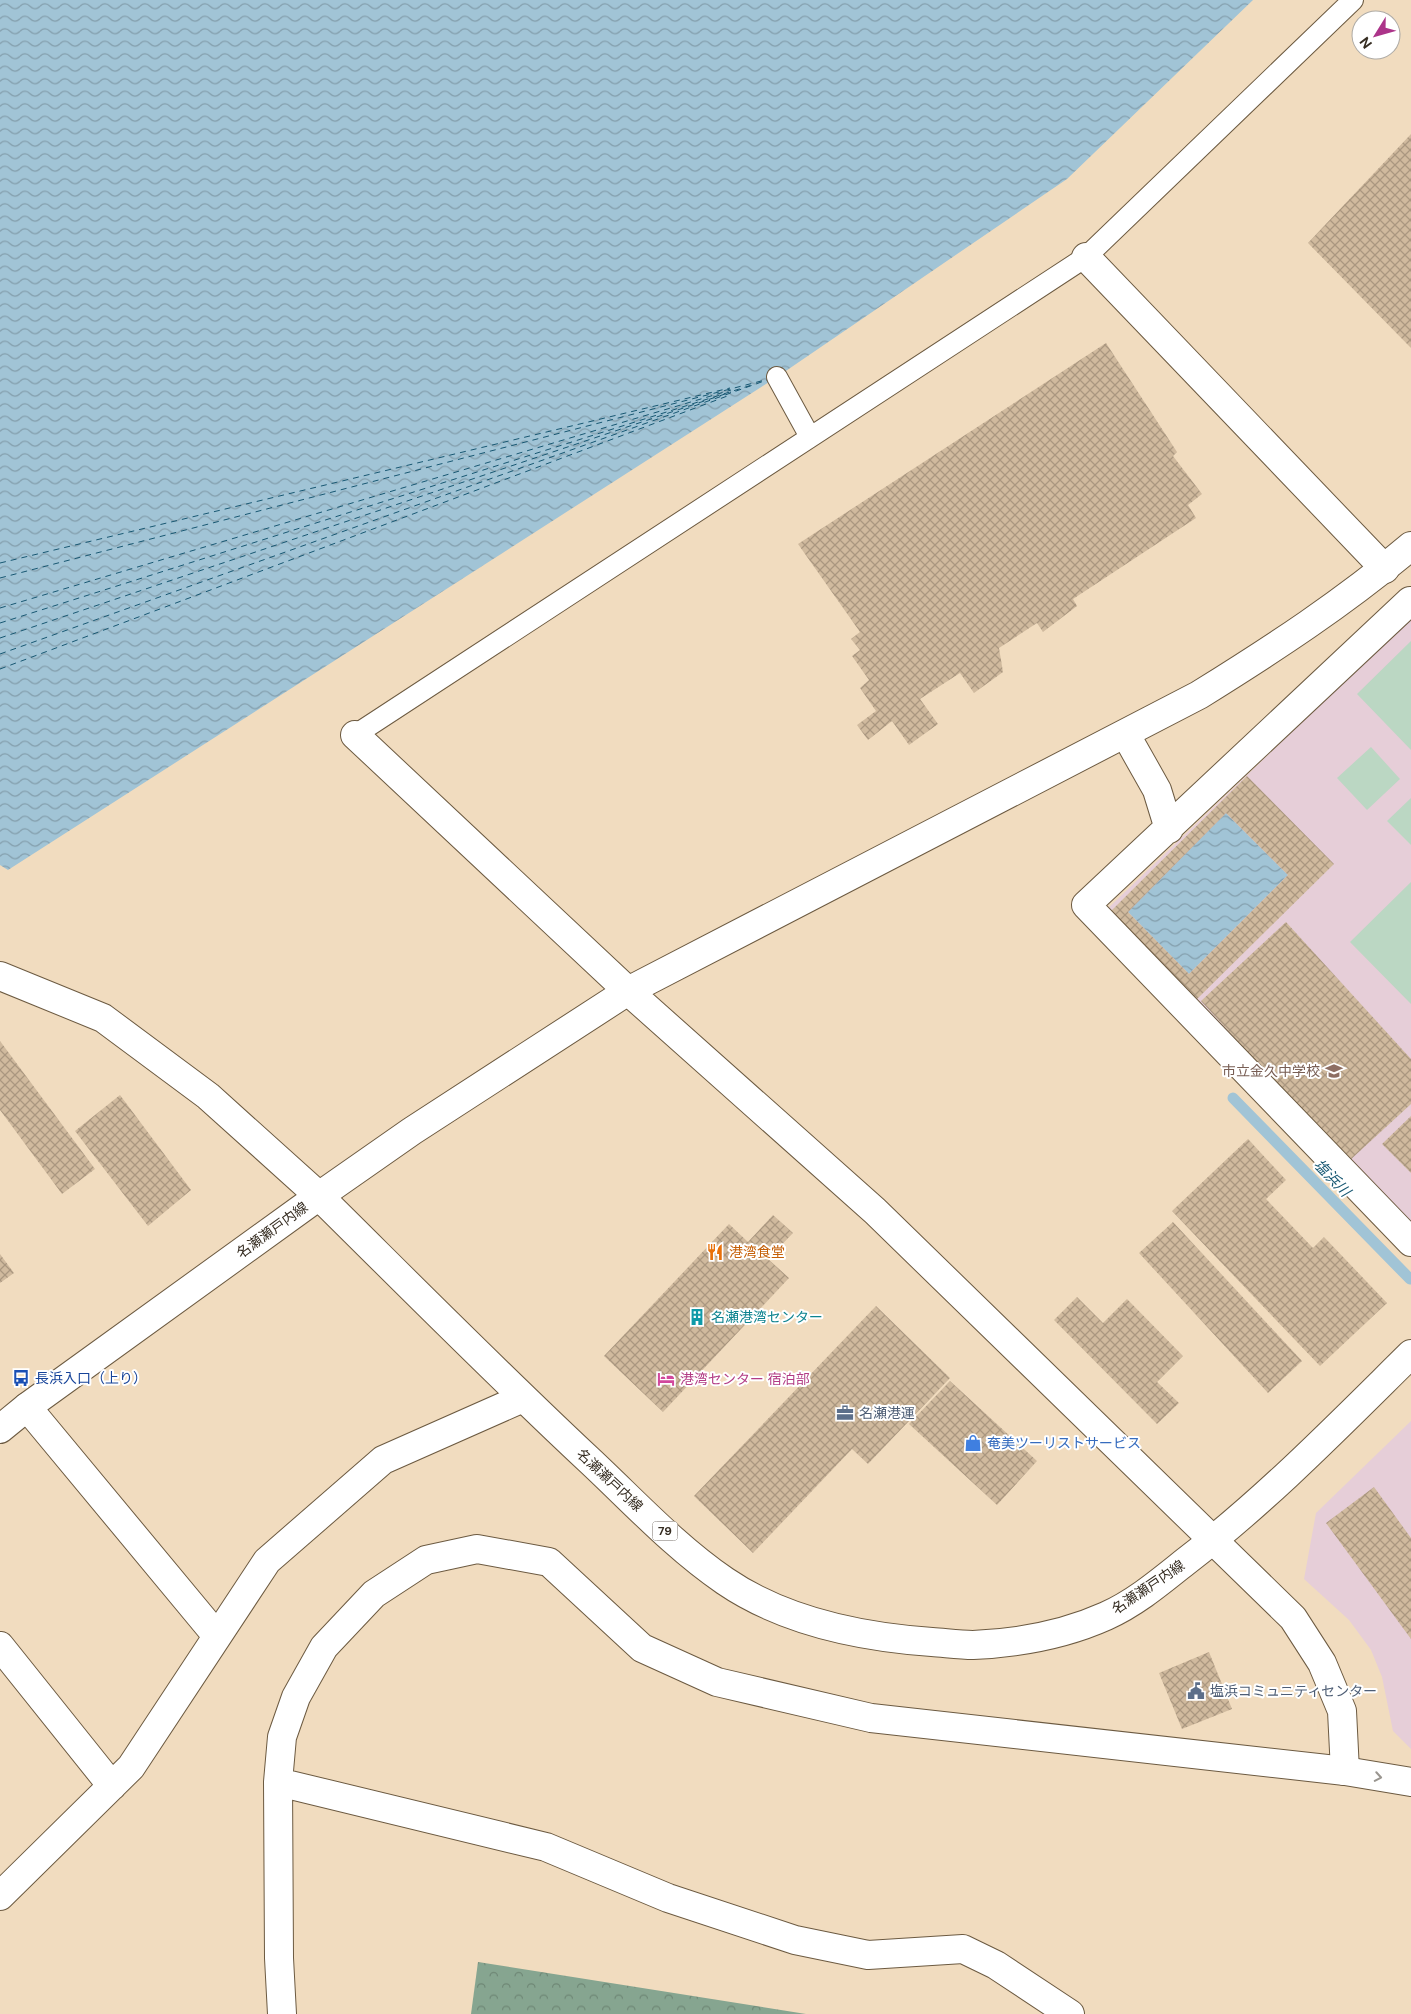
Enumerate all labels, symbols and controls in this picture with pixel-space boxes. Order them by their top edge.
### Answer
north arrow [1351,10,1401,60]
text: N [1355,33,1376,52]
school or university icon: 市立金久中学校 [1324,1061,1344,1081]
place label: 市立金久中学校 [1222,1062,1320,1080]
water label: 塩浜川 [1309,1155,1356,1203]
street label: 名瀬瀬戸内線 [233,1198,311,1262]
restaurant icon: 港湾食堂 [705,1242,725,1262]
place label: 港湾食堂 [729,1243,785,1261]
building icon: 名瀬港湾センター [687,1307,707,1327]
place label: 名瀬港湾センター [711,1308,823,1326]
bus stop icon: 長浜入口（上り） [11,1368,31,1388]
place label: 長浜入口（上り） [35,1369,147,1387]
hotel icon: 港湾センター 宿泊部 [656,1369,676,1389]
place label: 港湾センター 宿泊部 [680,1370,810,1388]
office icon: 名瀬港運 [835,1403,855,1423]
place label: 名瀬港運 [859,1404,915,1422]
shop icon: 奄美ツーリストサービス [963,1433,983,1453]
place label: 奄美ツーリストサービス [987,1434,1141,1452]
street label: 名瀬瀬戸内線 [573,1445,647,1515]
road number: 79 [652,1522,678,1540]
street label: 名瀬瀬戸内線 [1108,1556,1188,1618]
public building icon: 塩浜コミュニティセンター [1186,1681,1206,1701]
place label: 塩浜コミュニティセンター [1210,1682,1377,1700]
one-way arrow [1374,1771,1382,1781]

